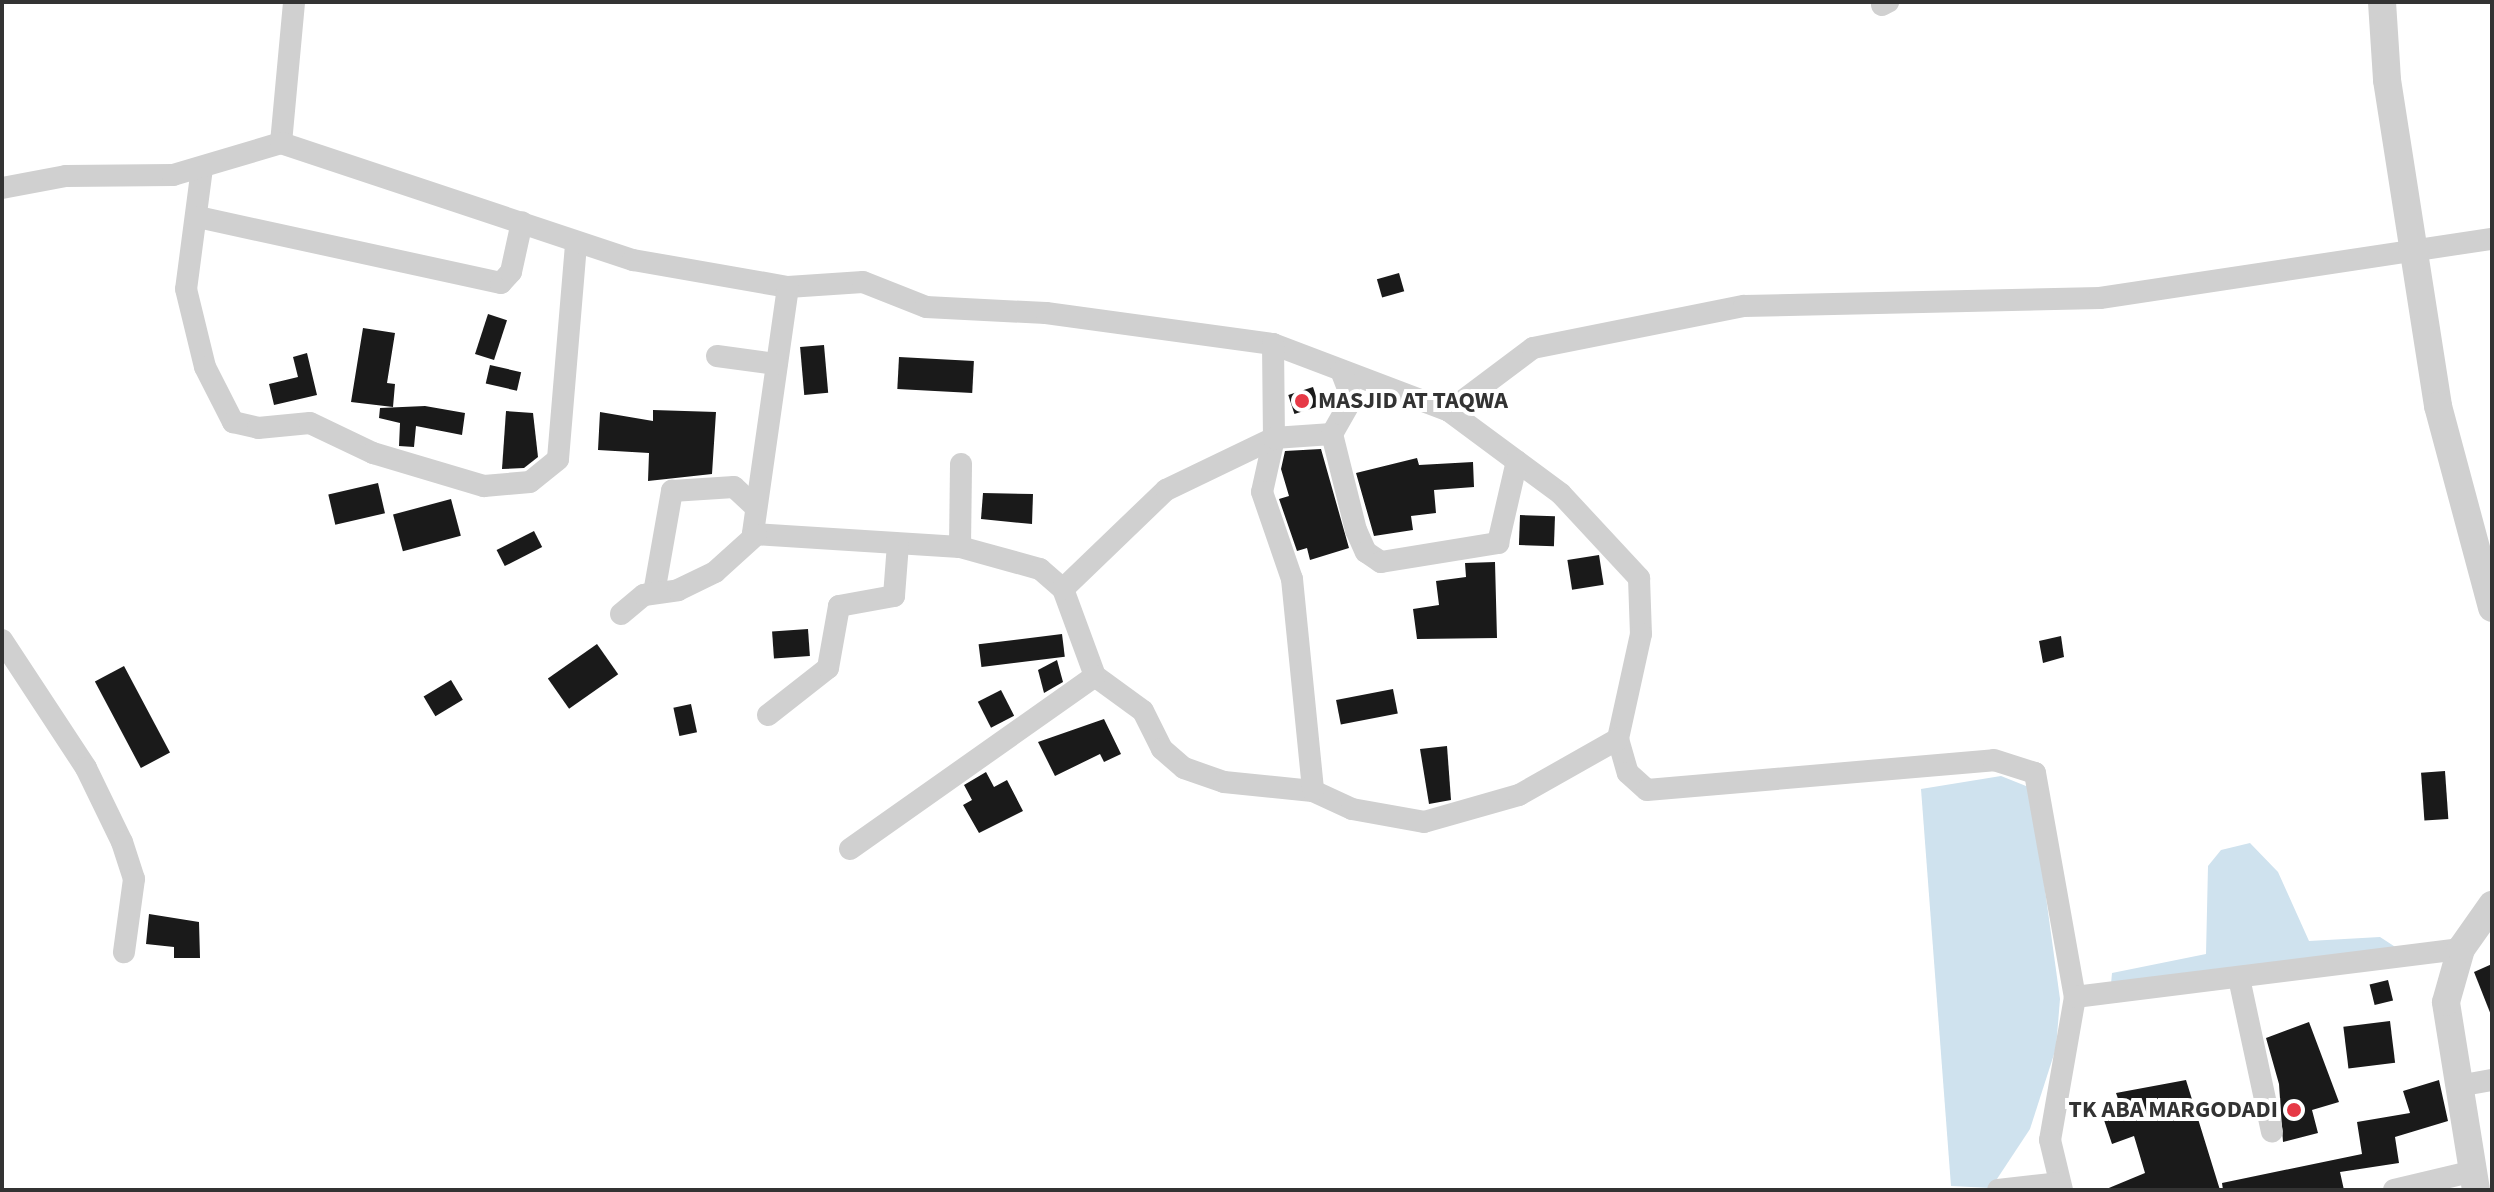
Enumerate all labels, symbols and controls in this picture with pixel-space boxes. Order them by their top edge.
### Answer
place label: MASJID AT TAQWA [1318,387,1508,415]
marker: MASJID AT TAQWA [1293,392,1311,410]
place label: TK ABA MARGODADI [2069,1096,2278,1124]
marker: TK ABA MARGODADI [2285,1101,2303,1119]

